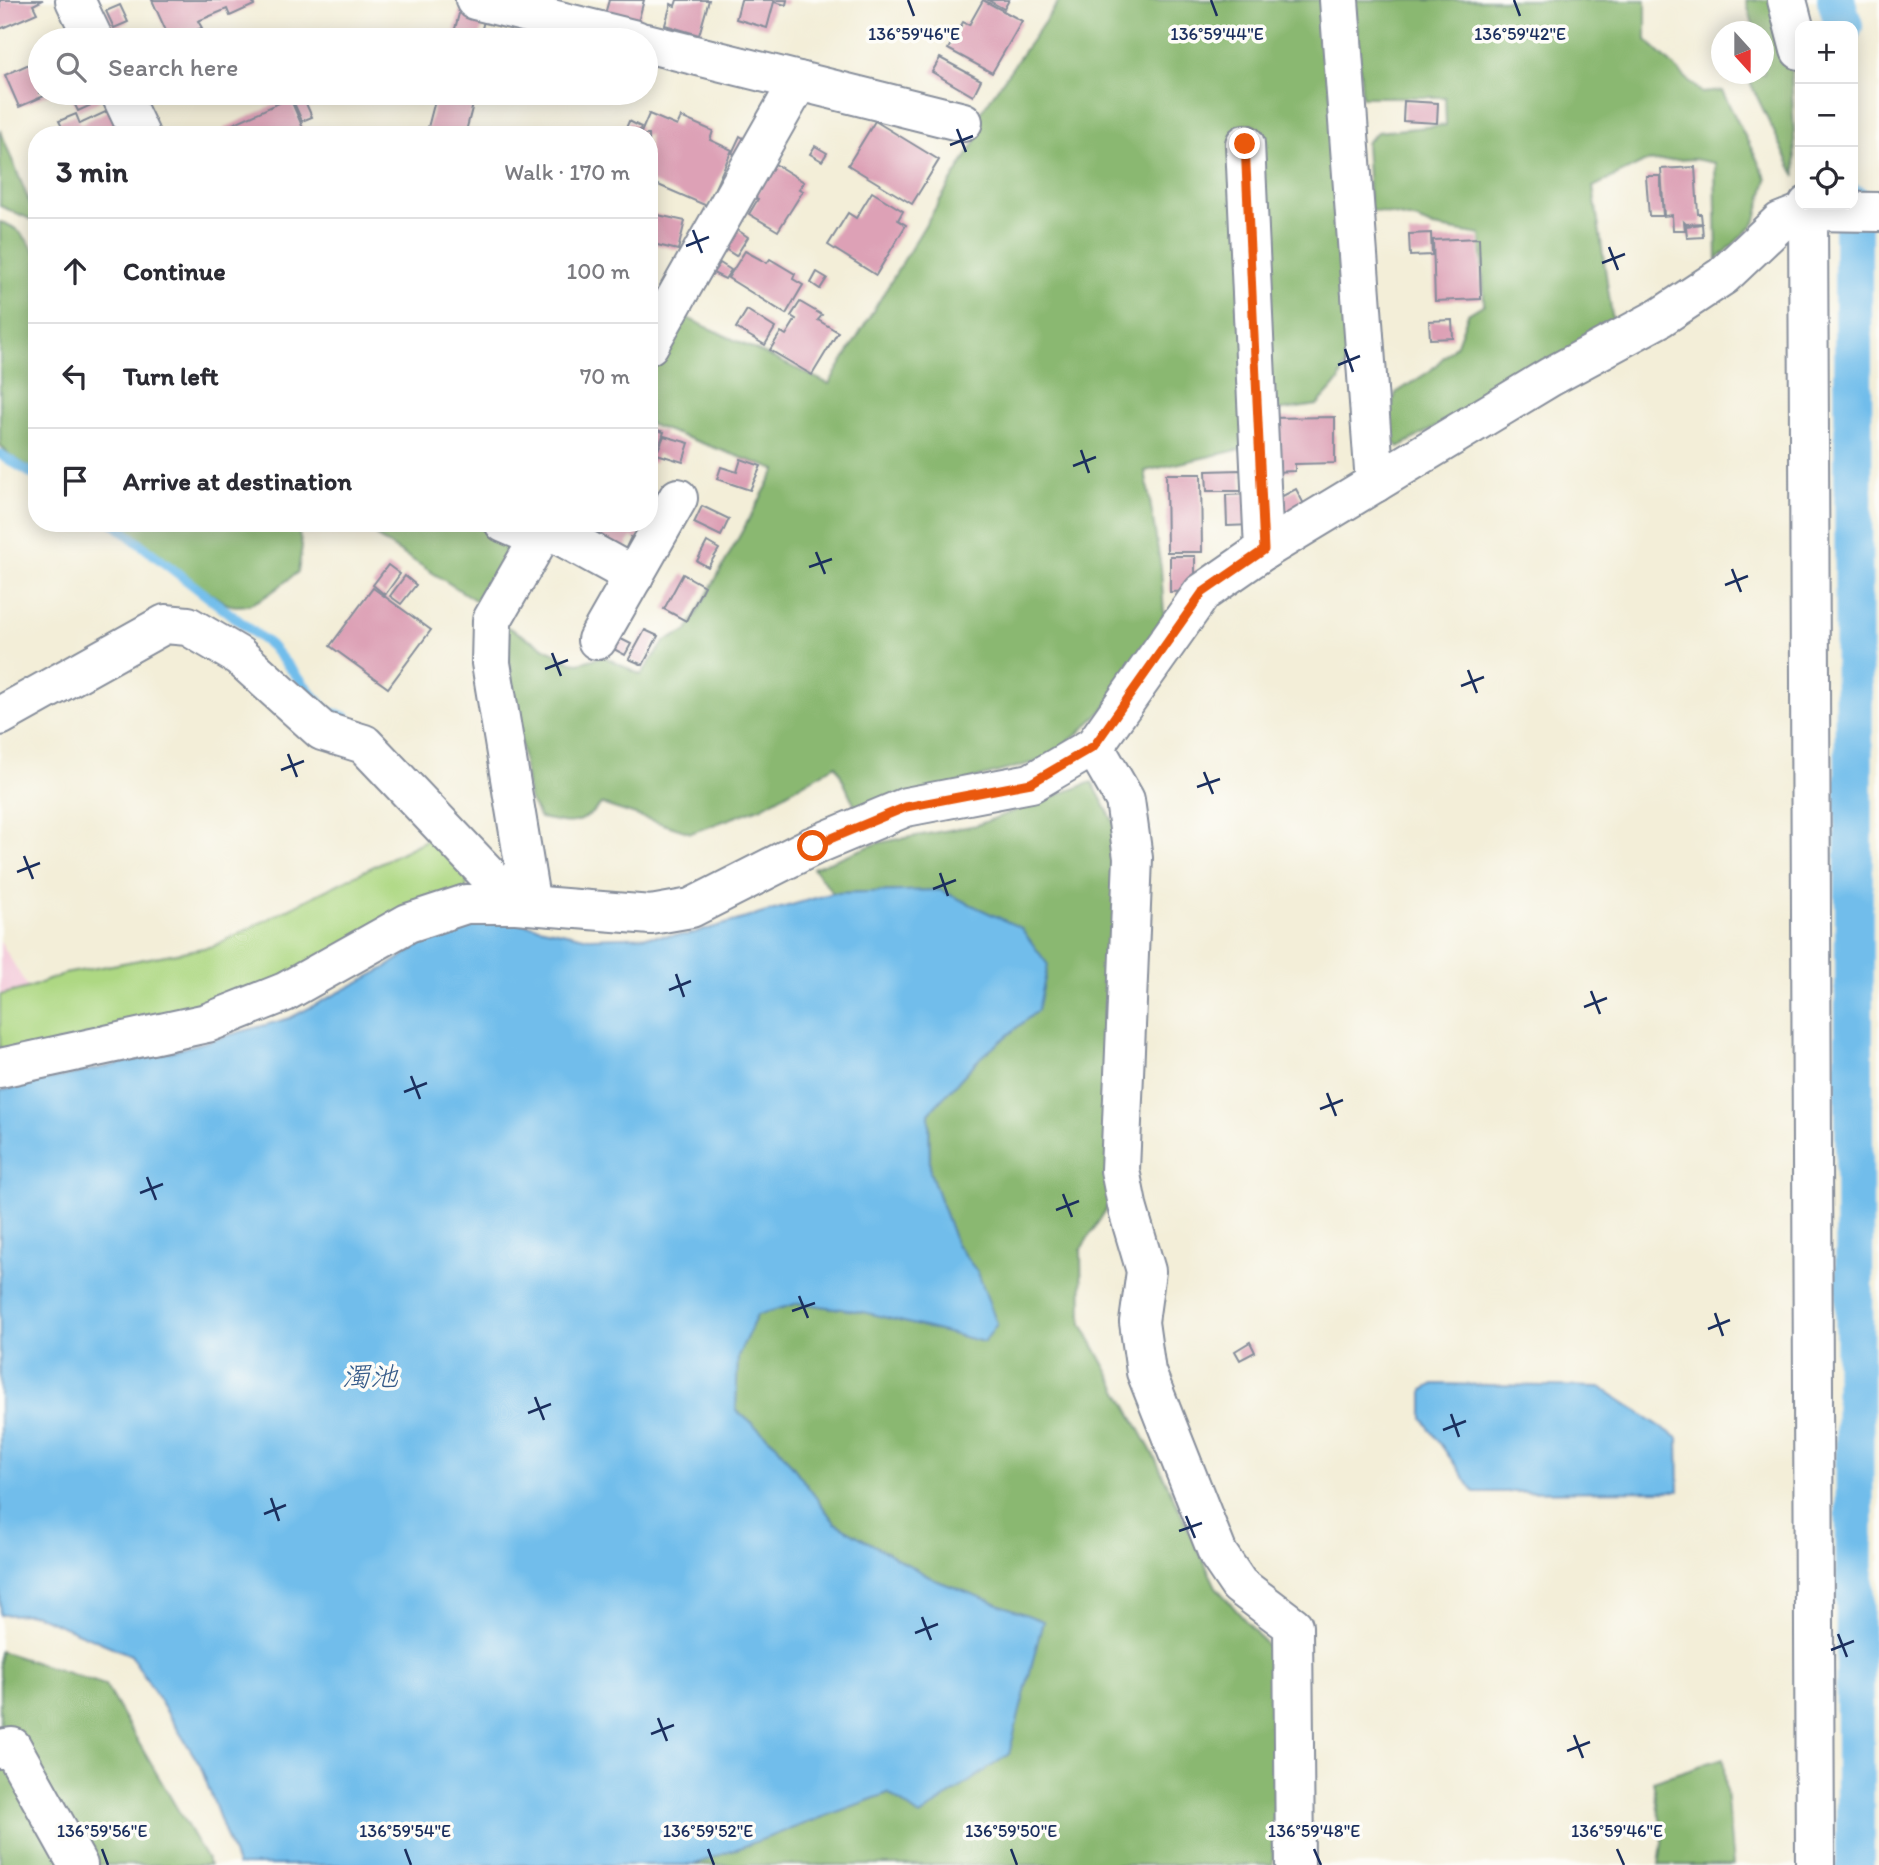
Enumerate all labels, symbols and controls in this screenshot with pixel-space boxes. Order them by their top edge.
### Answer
north arrow [1711,21,1774,84]
map controls [1795,21,1858,210]
button: + [1795,21,1858,84]
text: 136°59'46"E [868,23,960,45]
text: 136°59'44"E [1170,23,1264,45]
text: 136°59'42"E [1474,23,1566,45]
search box [28,28,658,105]
icon: search [52,48,90,86]
text: Search here [108,51,238,83]
button: − [1795,84,1858,147]
route end [1229,128,1260,159]
button: locate [1795,147,1858,210]
text: 3 min [56,153,128,190]
text: Walk · 170 m [504,158,630,186]
icon: ahead [56,252,94,290]
text: Continue [123,255,226,287]
text: 100 m [566,257,630,285]
icon: left [56,357,94,395]
text: Turn left [123,360,219,392]
text: 70 m [580,362,630,390]
icon: arrive [56,462,94,500]
text: Arrive at destination [123,465,352,497]
route start [797,830,828,861]
water label: 濁池 [342,1359,399,1393]
text: 136°59'56"E [57,1820,147,1842]
text: 136°59'54"E [359,1820,451,1842]
text: 136°59'52"E [663,1820,753,1842]
text: 136°59'50"E [965,1820,1057,1842]
text: 136°59'48"E [1268,1820,1360,1842]
text: 136°59'46"E [1571,1820,1663,1842]

